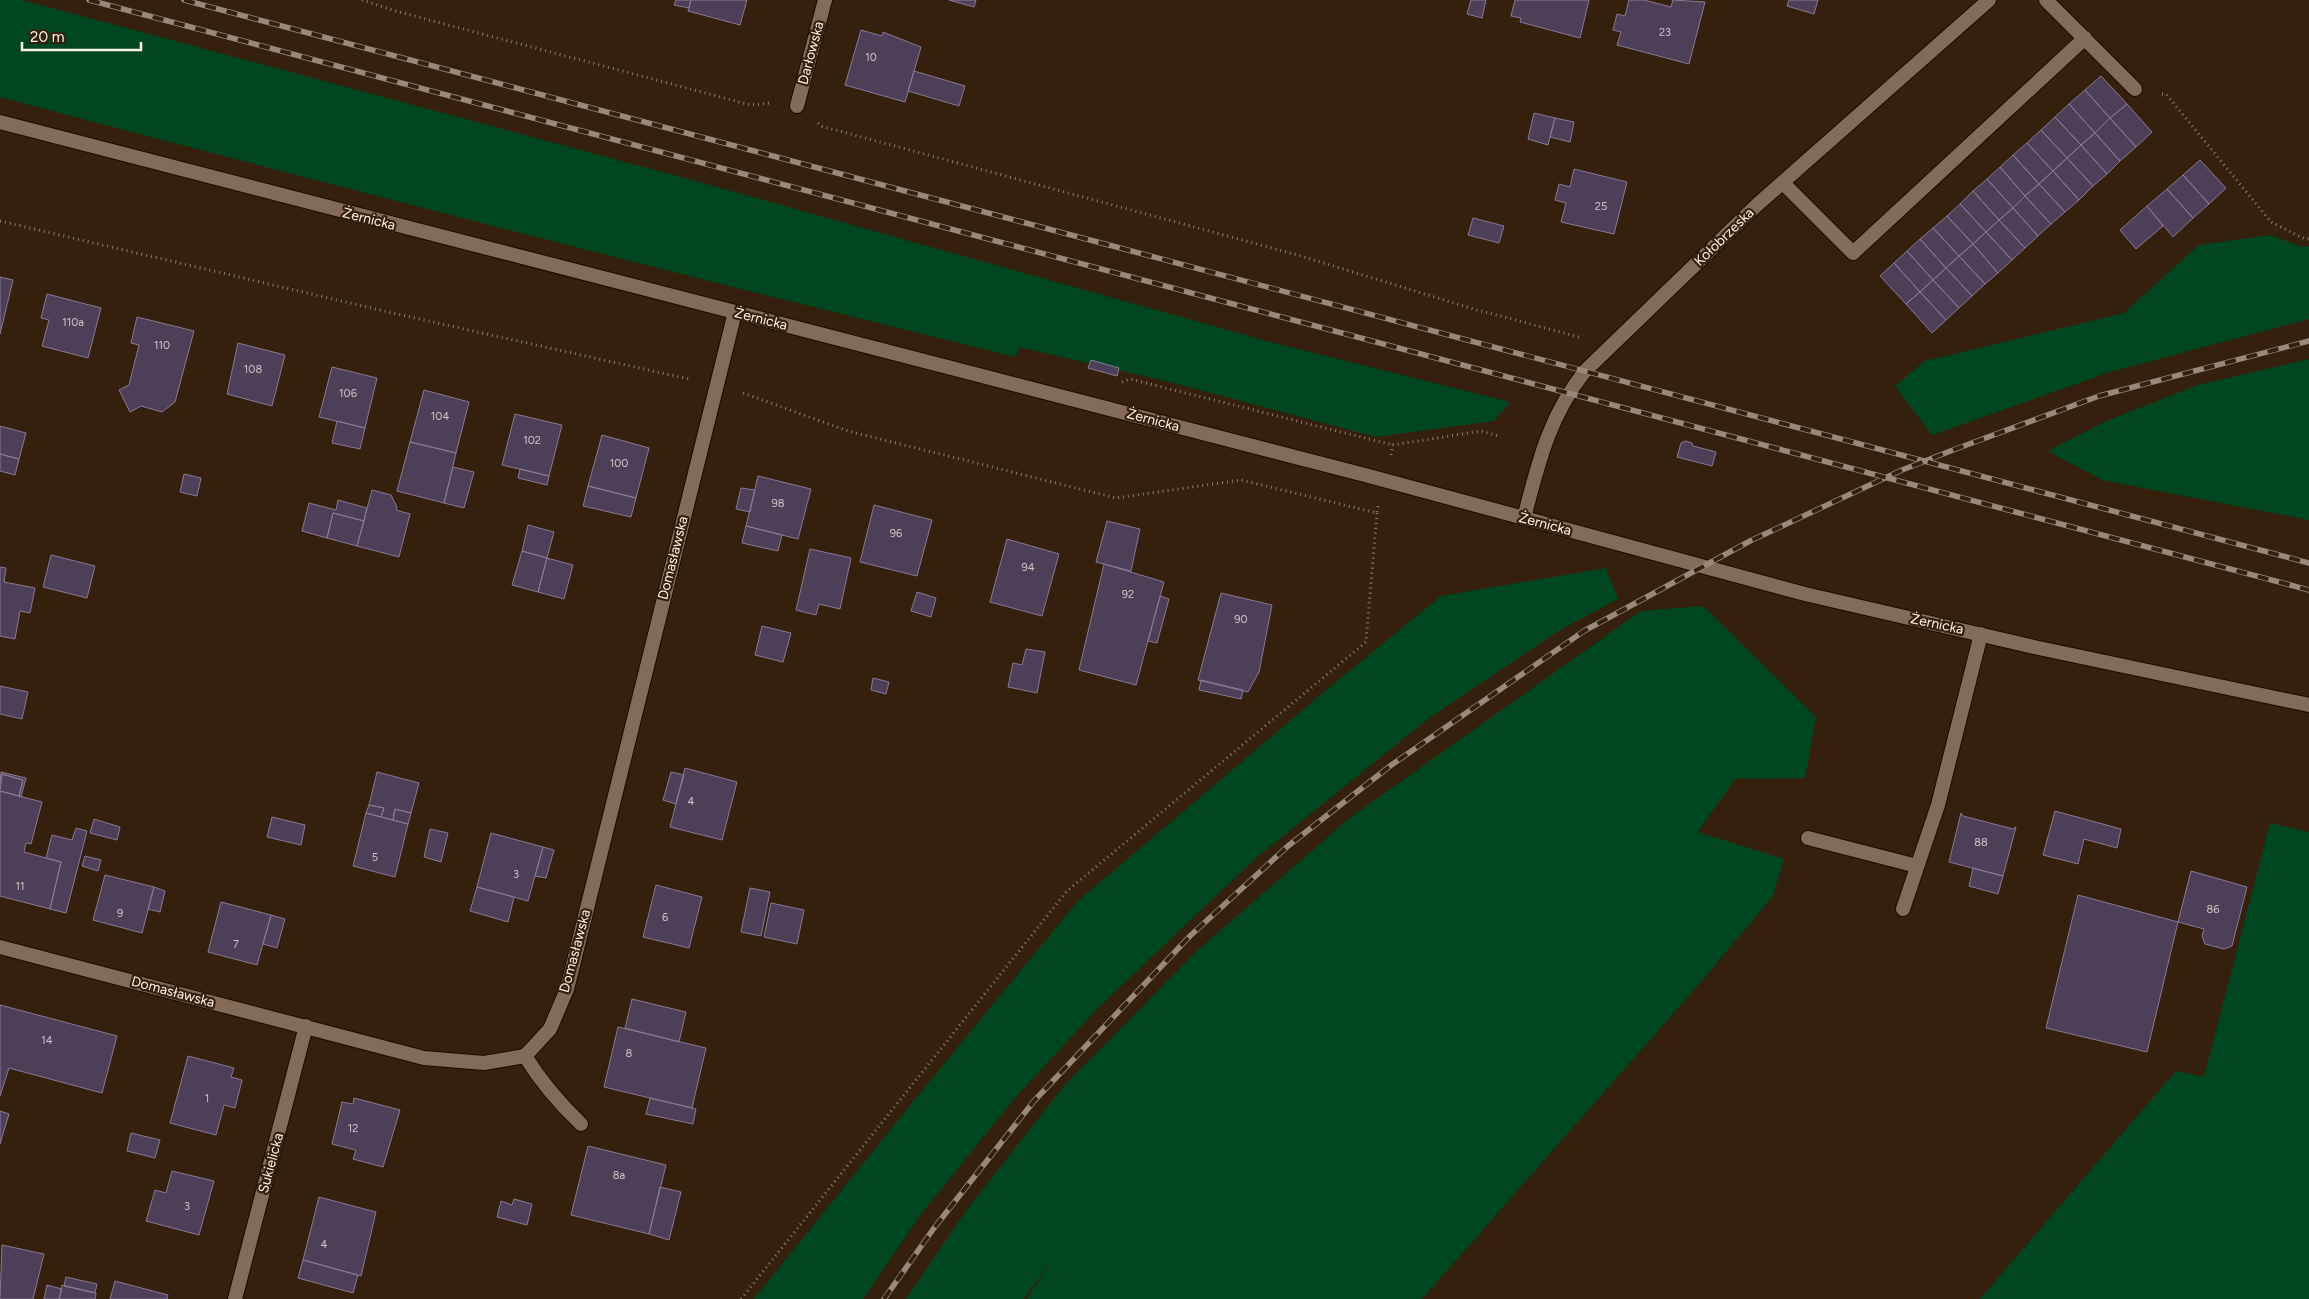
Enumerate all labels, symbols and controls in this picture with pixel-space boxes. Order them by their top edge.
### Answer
scale bar [22,20,141,52]
street label: Darłowska [794,20,828,86]
house number: 23 [1659,26,1671,39]
text: 20 m [30,28,64,46]
house number: 10 [865,51,877,64]
house number: 25 [1595,200,1607,213]
street label: Żernicka [341,204,397,234]
street label: Kołobrzeska [1691,204,1757,270]
street label: Żernicka [733,304,789,334]
house number: 110a [62,316,84,329]
house number: 110 [154,339,170,352]
house number: 108 [244,363,262,376]
house number: 106 [339,387,357,400]
street label: Żernicka [1125,405,1181,435]
house number: 104 [431,410,449,423]
house number: 102 [523,434,541,447]
house number: 100 [610,457,628,470]
house number: 98 [772,497,785,510]
street label: Żernicka [1517,509,1573,539]
street label: Domasławska [654,514,692,602]
house number: 96 [890,527,902,540]
house number: 94 [1021,561,1035,574]
house number: 92 [1122,588,1134,601]
street label: Żernicka [1909,610,1965,638]
house number: 90 [1234,613,1248,626]
house number: 4 [688,795,695,808]
house number: 88 [1974,836,1988,849]
house number: 5 [372,851,378,864]
house number: 3 [513,868,519,881]
house number: 11 [15,880,25,893]
house number: 86 [2207,903,2219,916]
house number: 9 [117,907,123,920]
street label: Domasławska [556,907,594,995]
house number: 6 [662,911,668,924]
house number: 7 [233,938,239,951]
street label: Domasławska [129,973,217,1011]
house number: 14 [41,1034,53,1047]
house number: 8 [626,1047,633,1060]
house number: 1 [205,1092,209,1105]
house number: 12 [348,1122,358,1135]
street label: Sukielicka [255,1131,287,1195]
house number: 8a [613,1169,625,1182]
house number: 3 [184,1200,190,1213]
house number: 4 [321,1238,328,1251]

